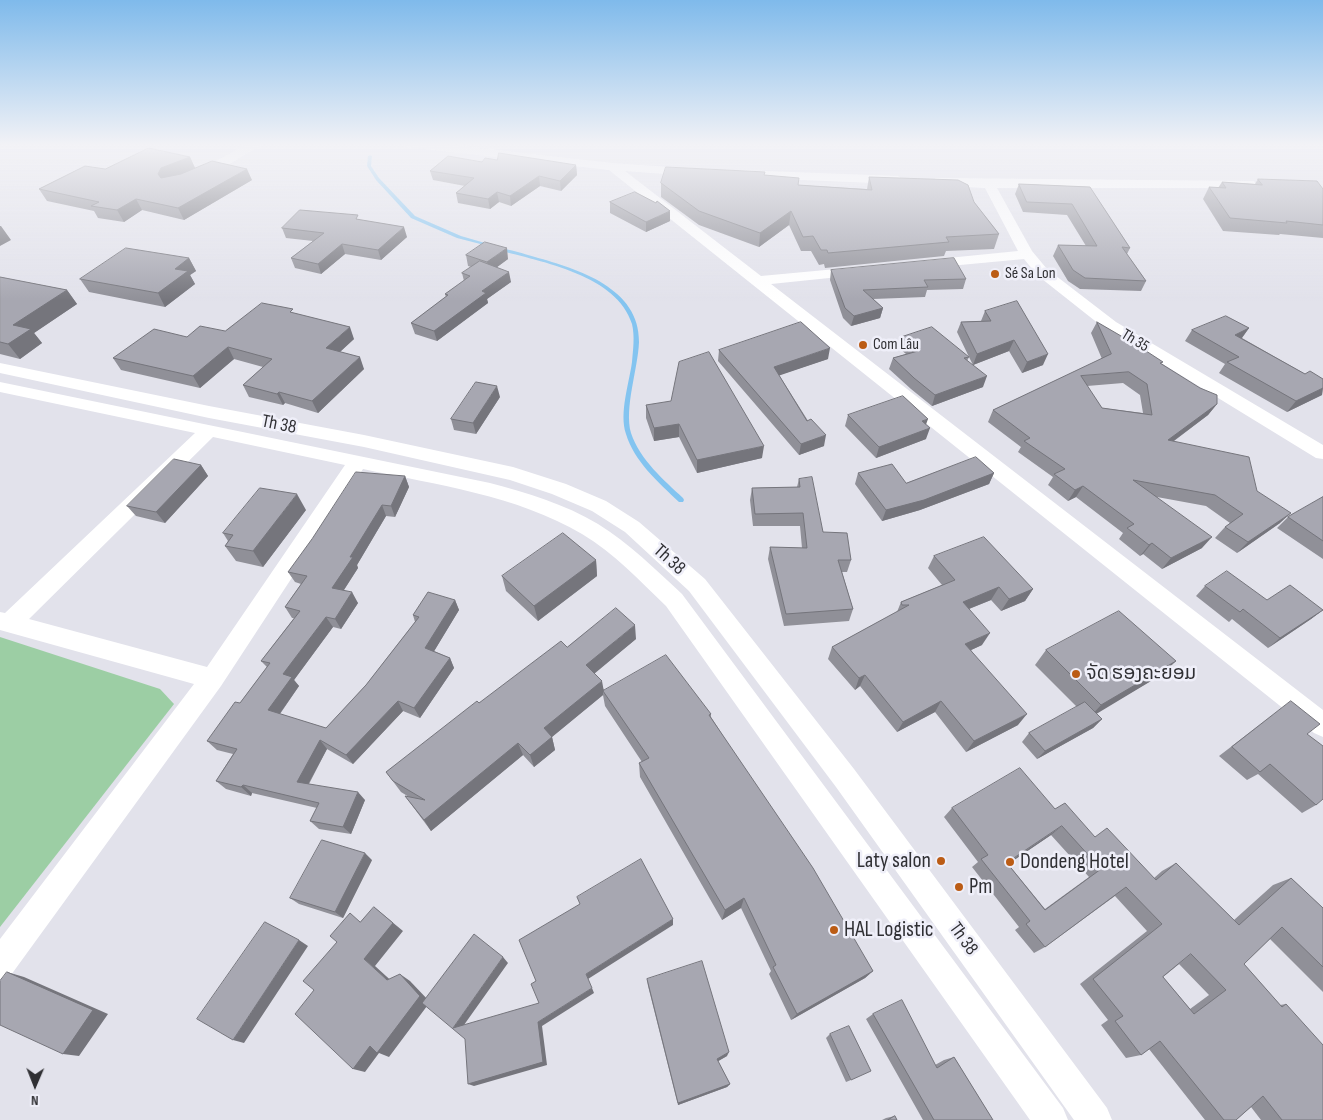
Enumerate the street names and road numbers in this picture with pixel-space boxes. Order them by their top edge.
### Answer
street label: Th 35 [1118,325,1152,357]
street label: Th 38 [260,410,298,440]
street label: Th 38 [648,540,690,580]
street label: Th 38 [943,918,983,960]

